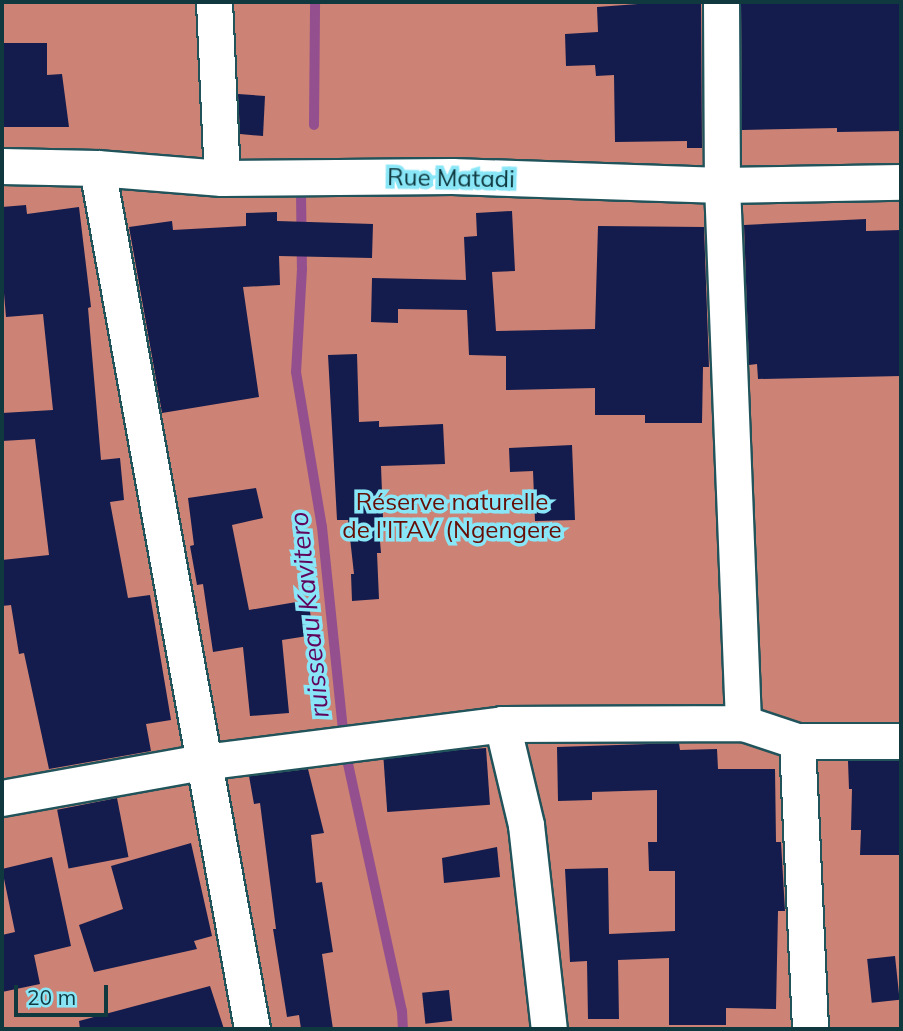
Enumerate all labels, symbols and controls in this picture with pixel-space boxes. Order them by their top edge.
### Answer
street label: Rue Matadi [387,162,515,194]
park label: Réserve naturelle de l'ITAV (Ngengere [342,488,562,544]
water label: ruisseau Kavitero [283,510,335,720]
scale bar [18,972,112,1016]
text: 20 m [27,984,76,1010]

